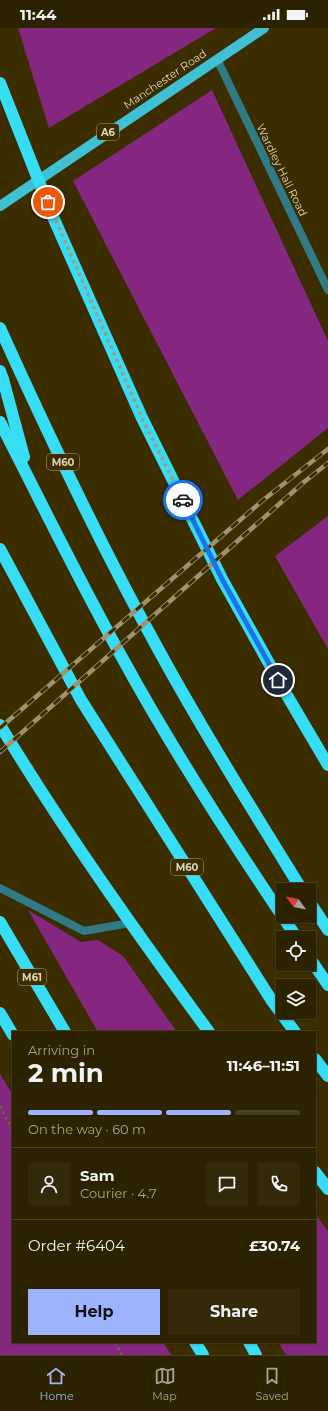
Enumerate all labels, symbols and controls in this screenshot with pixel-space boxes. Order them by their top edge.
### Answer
text: 11:44 [20,5,56,24]
street label: Manchester Road [121,46,209,112]
street label: Wardley Hall Road [254,121,310,219]
road number: A6 [97,124,119,140]
pin [31,185,65,219]
icon: bag [37,191,59,213]
road number: M60 [47,454,79,470]
courier [163,480,203,520]
icon: car [172,489,194,511]
pin [261,663,295,697]
icon: home [267,669,289,691]
road number: M60 [171,859,203,875]
north arrow [276,883,316,923]
map controls [276,883,316,1019]
button: locate [276,931,316,971]
road number: M61 [18,969,46,985]
button: layers [276,979,316,1019]
text: Arriving in [28,1042,95,1058]
text: 11:46–11:51 [227,1056,300,1075]
text: 2 min [28,1057,104,1089]
text: On the way · 60 m [28,1121,146,1137]
button: person [28,1163,70,1205]
button: chat [206,1163,248,1205]
button: phone [258,1163,300,1205]
text: Sam [80,1166,115,1185]
text: Courier · 4.7 [80,1185,157,1201]
text: Order #6404 [28,1236,125,1255]
text: £30.74 [249,1236,300,1255]
button: Help [28,1289,160,1335]
button: Share [168,1289,300,1335]
tab: Home [39,1365,74,1403]
tab: Map [152,1365,177,1403]
tab: Saved [256,1365,289,1403]

